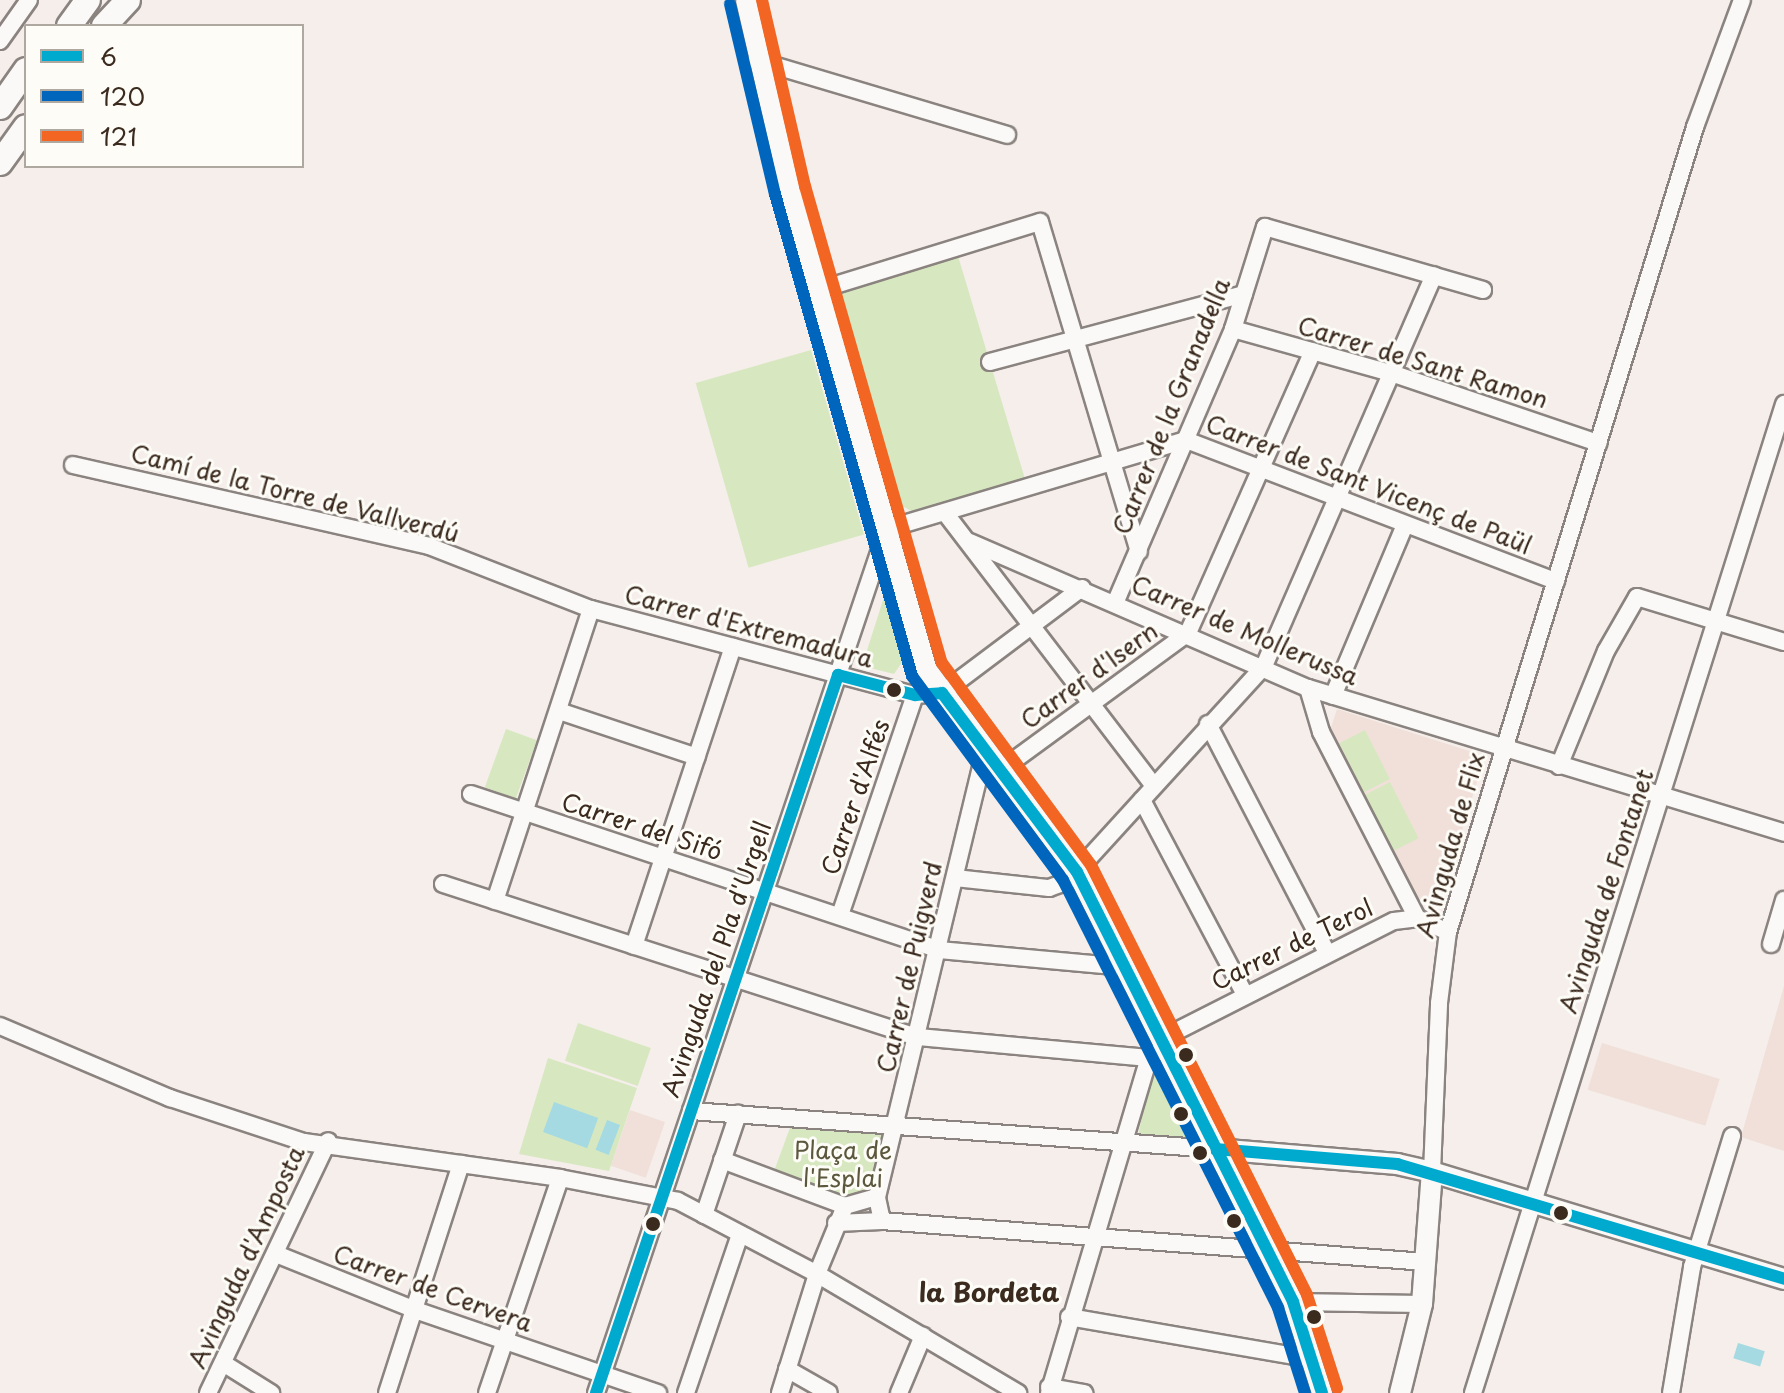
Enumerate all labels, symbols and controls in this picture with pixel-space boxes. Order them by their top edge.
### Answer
legend [24,24,304,168]
text: 6 [100,38,117,74]
text: 120 [100,78,145,114]
text: 121 [100,118,137,154]
street label: Carrer de la Granadella [1106,272,1236,540]
street label: Carrer de Sant Ramon [1294,310,1552,414]
street label: Carrer de Sant Vicenç de Paül [1202,408,1536,560]
street label: Camí de la Torre de Vallverdú [127,438,463,548]
street label: Carrer de Mollerussa [1127,569,1363,691]
street label: Carrer d'Extremadura [621,579,877,673]
street label: Carrer d'Isern [1015,616,1163,734]
unlabelled marker [886,682,902,698]
street label: Carrer d'Alfés [815,715,895,879]
street label: Avinguda de Flix [1410,749,1490,941]
street label: Avinguda de Fontanet [1553,765,1659,1017]
street label: Carrer del Sifó [556,786,728,866]
street label: Avinguda del Pla d'Urgell [655,817,777,1101]
street label: Carrer de Puigverd [871,858,947,1076]
street label: Carrer de Terol [1206,892,1378,996]
unlabelled marker [1178,1047,1194,1063]
unlabelled marker [1173,1106,1189,1122]
park label: Plaça de l'Esplai [794,1136,892,1192]
street label: Avinguda d'Amposta [182,1142,310,1372]
unlabelled marker [1192,1145,1208,1161]
unlabelled marker [1553,1205,1569,1221]
unlabelled marker [1226,1213,1242,1229]
unlabelled marker [645,1216,661,1232]
street label: Carrer de Cervera [329,1238,537,1338]
district label: la Bordeta [919,1276,1059,1308]
unlabelled marker [1306,1309,1322,1325]

